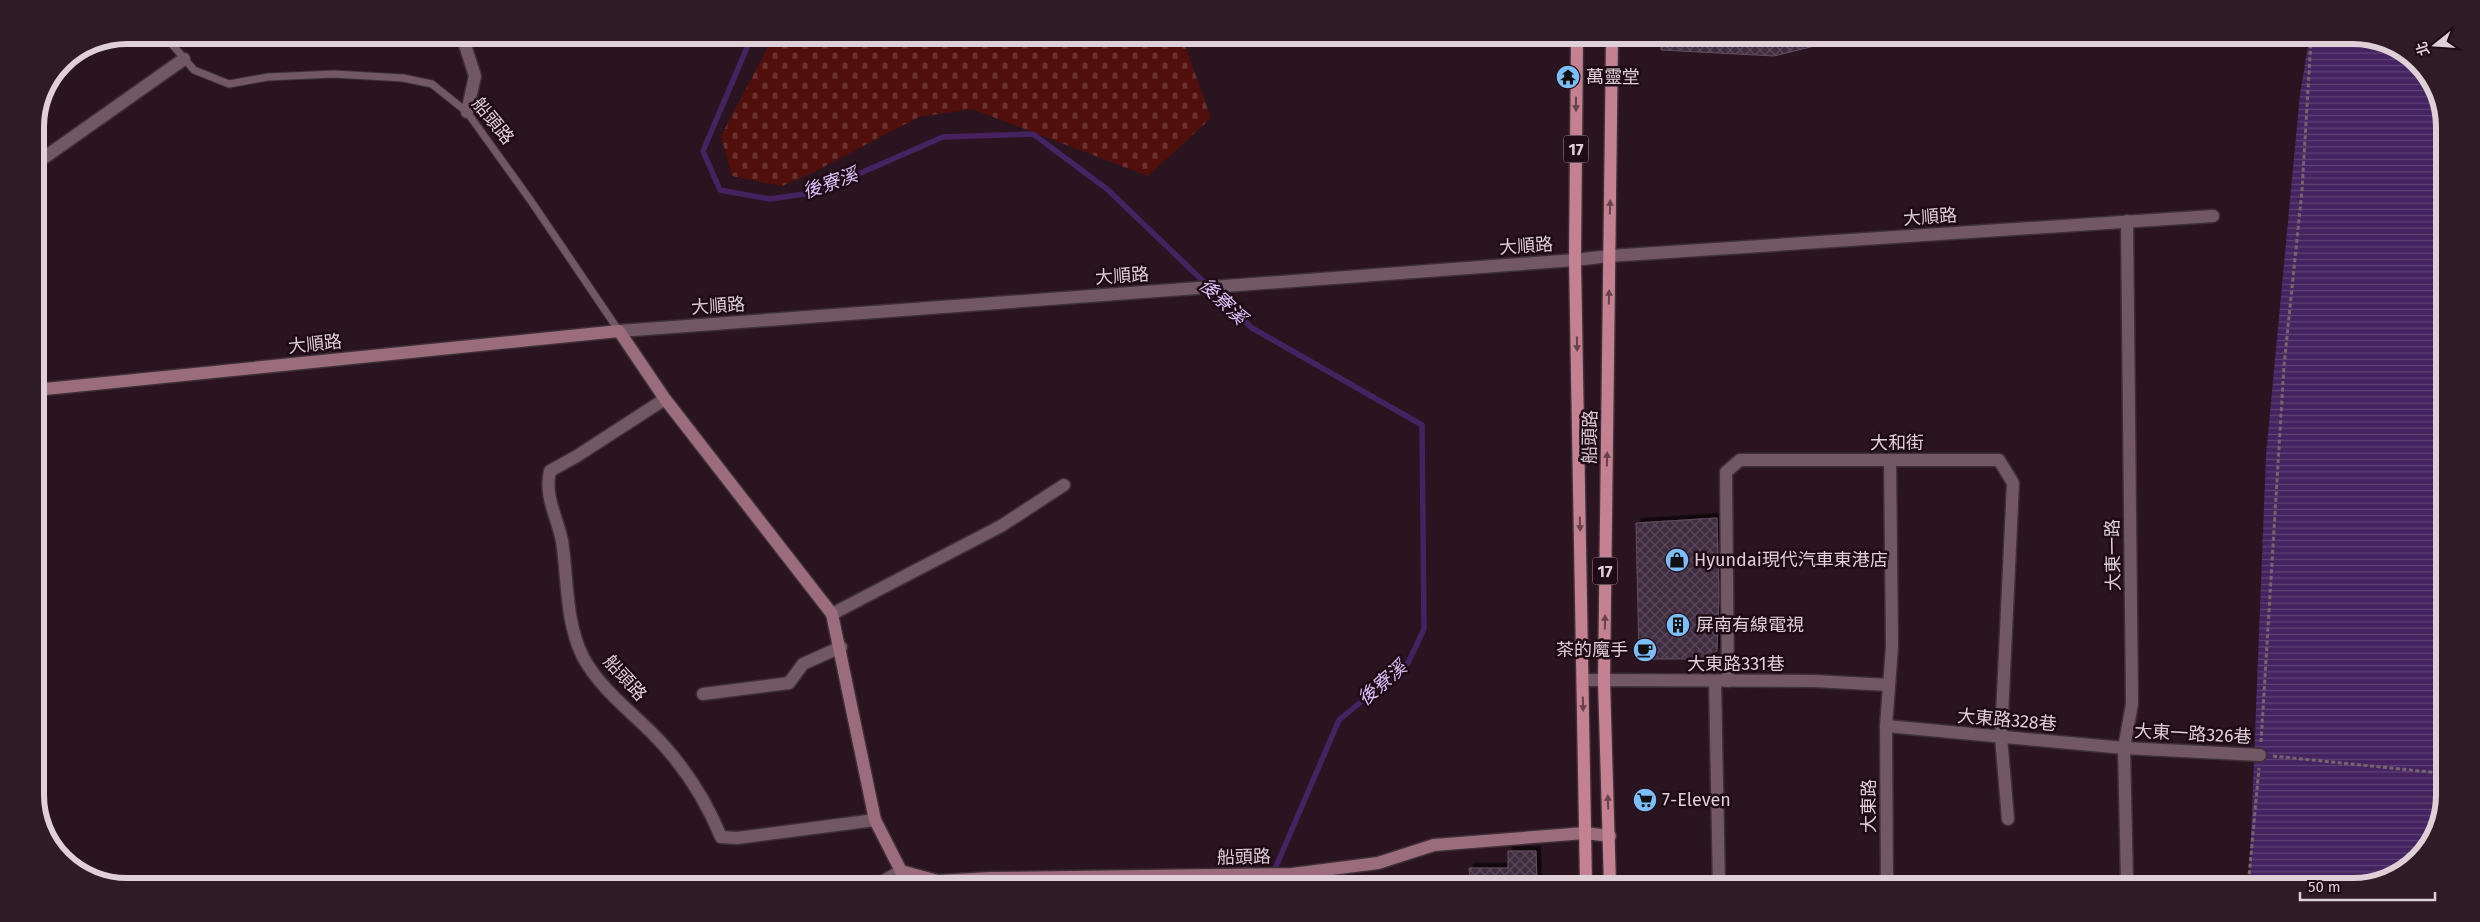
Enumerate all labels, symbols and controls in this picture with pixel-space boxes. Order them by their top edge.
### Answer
north arrow [2410,20,2460,70]
text: 北 [2413,39,2433,58]
temple icon: 萬靈堂 [1555,64,1581,90]
place label: 萬靈堂 [1586,66,1640,88]
street label: 船頭路 [467,93,519,149]
one-way arrow [1572,97,1580,113]
road number: 17 [1564,136,1588,162]
water label: 後寮溪 [799,162,864,203]
one-way arrow [1606,199,1614,215]
street label: 大順路 [1902,204,1958,230]
street label: 大順路 [1498,233,1554,259]
street label: 大順路 [1094,263,1150,289]
water label: 後寮溪 [1195,273,1254,331]
one-way arrow [1605,288,1613,304]
street label: 大順路 [690,293,746,319]
street label: 大順路 [287,330,343,358]
one-way arrow [1573,336,1581,352]
street label: 船頭路 [1579,410,1601,464]
street label: 大和街 [1870,432,1924,454]
one-way arrow [1603,451,1611,467]
one-way arrow [1576,516,1584,532]
street label: 大東一路 [2101,519,2125,591]
shop icon: Hyundai現代汽車東港店 [1664,547,1690,573]
place label: Hyundai現代汽車東港店 [1694,549,1888,571]
road number: 17 [1592,558,1618,584]
building icon: 屏南有線電視 [1665,612,1691,638]
one-way arrow [1601,613,1609,629]
place label: 屏南有線電視 [1696,614,1804,636]
cafe icon: 茶的魔手 [1632,637,1658,663]
place label: 茶的魔手 [1556,639,1628,661]
street label: 船頭路 [599,651,651,705]
street label: 大東路331巷 [1687,653,1785,675]
water label: 後寮溪 [1353,654,1413,710]
one-way arrow [1579,696,1587,712]
street label: 大東路328巷 [1956,705,2058,735]
street label: 大東一路326巷 [2134,720,2252,748]
street label: 大東路 [1858,779,1880,833]
supermarket icon: 7-Eleven [1632,787,1658,813]
place label: 7-Eleven [1662,789,1731,811]
one-way arrow [1604,793,1612,809]
street label: 船頭路 [1217,846,1271,868]
scale bar [2300,870,2435,902]
text: 50 m [2308,878,2341,896]

